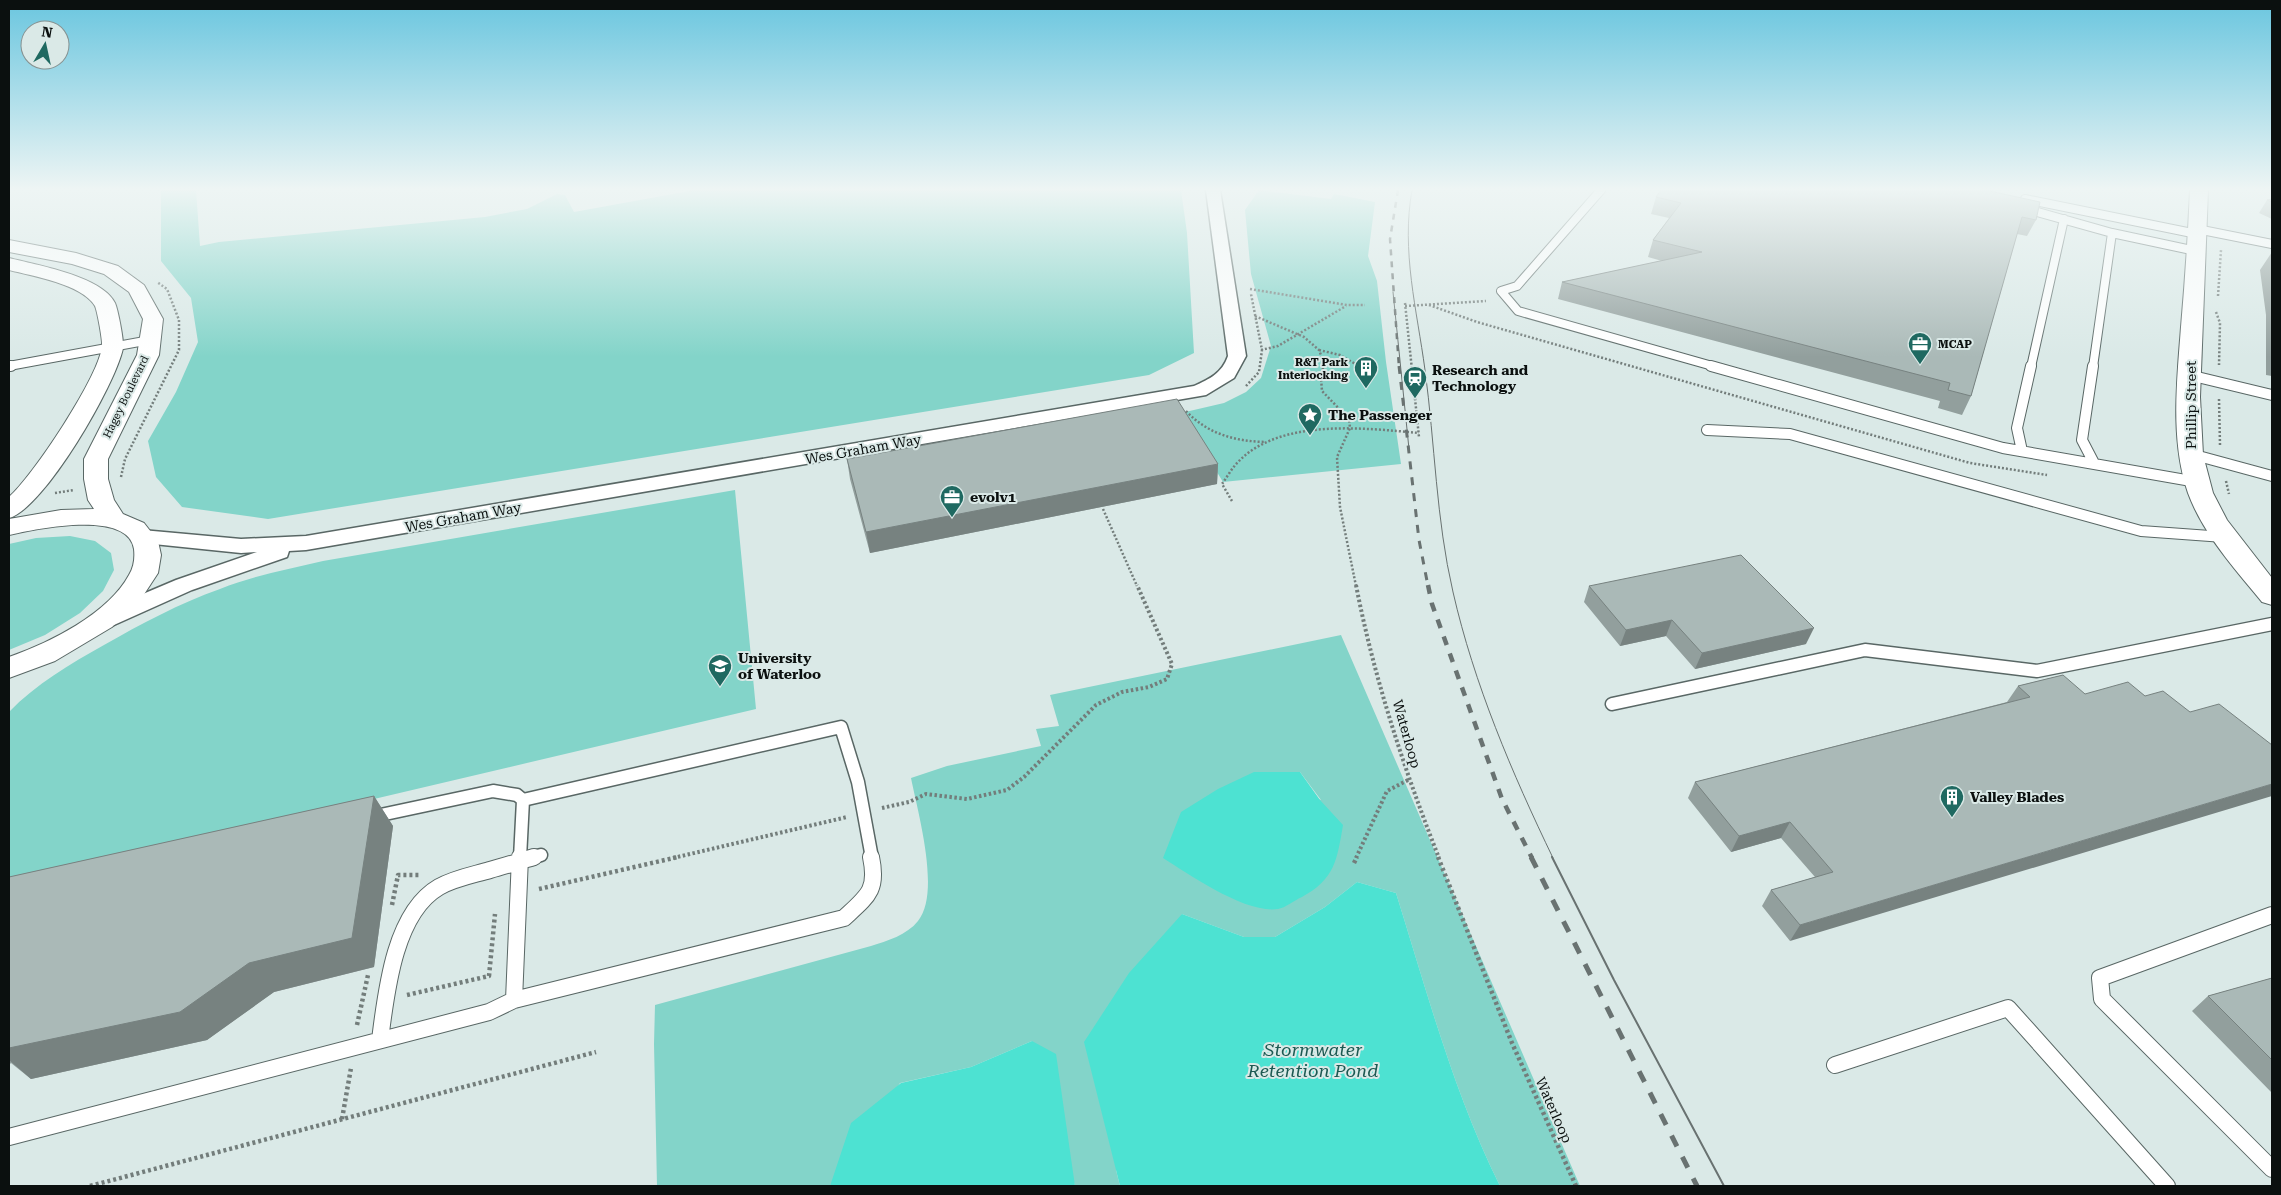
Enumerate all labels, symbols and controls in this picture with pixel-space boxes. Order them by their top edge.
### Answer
north arrow [20,20,70,70]
text: N [40,23,54,41]
office icon: MCAP [1907,331,1933,365]
place label: MCAP [1938,338,1972,351]
street label: Hagey Boulevard [100,354,152,440]
building icon: R&T Park Interlocking [1353,355,1379,389]
place label: R&T Park Interlocking [1278,356,1348,382]
street label: Phillip Street [2183,361,2199,449]
place label: Research and Technology [1432,362,1529,394]
station icon: Research and Technology [1402,365,1428,399]
place icon: The Passenger [1297,402,1323,436]
place label: The Passenger [1328,407,1433,423]
street label: Wes Graham Way [804,431,923,467]
office icon: evolv1 [939,484,965,518]
place label: evolv1 [970,489,1016,505]
street label: Wes Graham Way [404,499,523,535]
place label: University of Waterloo [738,650,821,682]
school or university icon: University of Waterloo [707,653,733,687]
street label: Waterloop [1390,698,1424,770]
building icon: Valley Blades [1939,784,1965,818]
place label: Valley Blades [1970,789,2064,805]
water label: Stormwater Retention Pond [1247,1039,1378,1081]
street label: Waterloop [1532,1075,1576,1145]

